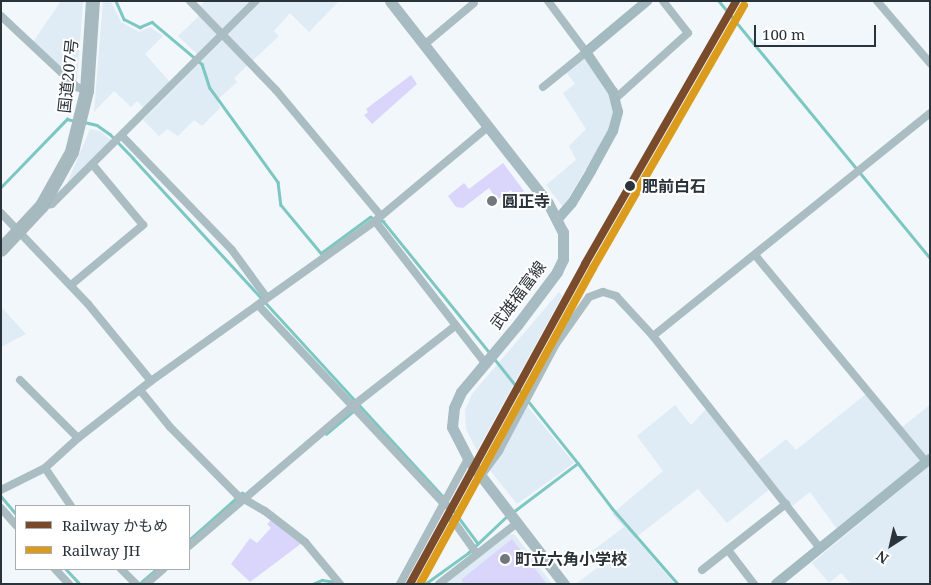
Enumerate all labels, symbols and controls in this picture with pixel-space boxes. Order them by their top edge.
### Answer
scale bar [756,15,878,47]
text: 100 m [762,24,805,44]
street label: 国道207号 [55,38,81,114]
place label: 肥前白石 [642,176,706,196]
marker: 肥前白石 [621,177,639,195]
place label: 圓正寺 [502,191,550,211]
marker: 圓正寺 [486,195,498,207]
street label: 武雄福富線 [486,257,550,333]
legend [15,505,190,570]
text: Railway かもめ [62,515,168,535]
north arrow [866,520,916,570]
text: Railway JH [62,540,140,560]
text: N [872,547,892,569]
place label: 町立六角小学校 [515,549,627,569]
marker: 町立六角小学校 [499,553,511,565]

